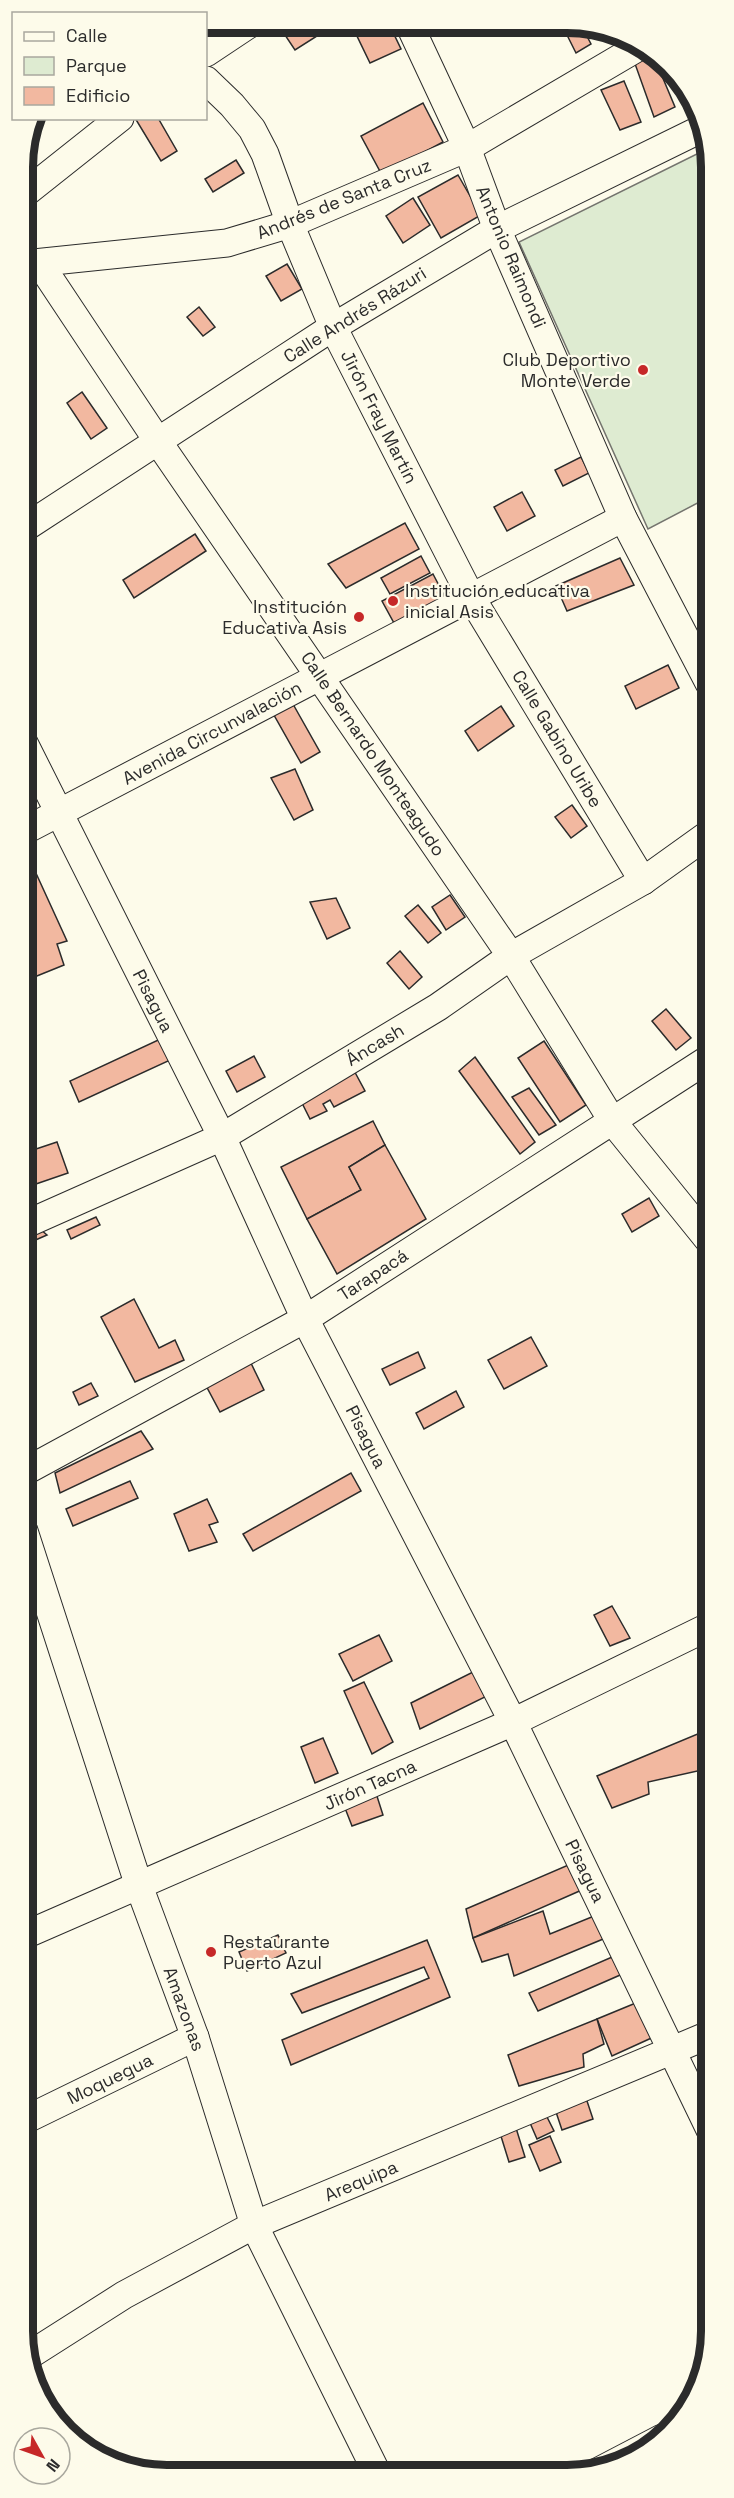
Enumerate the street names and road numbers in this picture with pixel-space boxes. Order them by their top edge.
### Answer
street label: Andrés de Santa Cruz [253,153,434,244]
street label: Antonio Raimondi [471,182,552,331]
street label: Calle Andrés Rázuri [279,261,430,368]
street label: Jirón Fray Martín [336,346,423,487]
street label: Calle Bernardo Monteagudo [296,647,451,860]
street label: Calle Gabino Uribe [507,666,608,812]
street label: Avenida Circunvalación [118,676,305,790]
street label: Pisagua [128,965,179,1036]
street label: Áncash [341,1018,408,1071]
street label: Tarapacá [333,1243,412,1306]
street label: Pisagua [341,1401,392,1472]
street label: Jirón Tacna [320,1754,420,1815]
street label: Pisagua [560,1835,611,1906]
street label: Amazonas [159,1963,210,2054]
street label: Moquegua [63,2048,157,2109]
street label: Arequipa [321,2155,401,2206]

